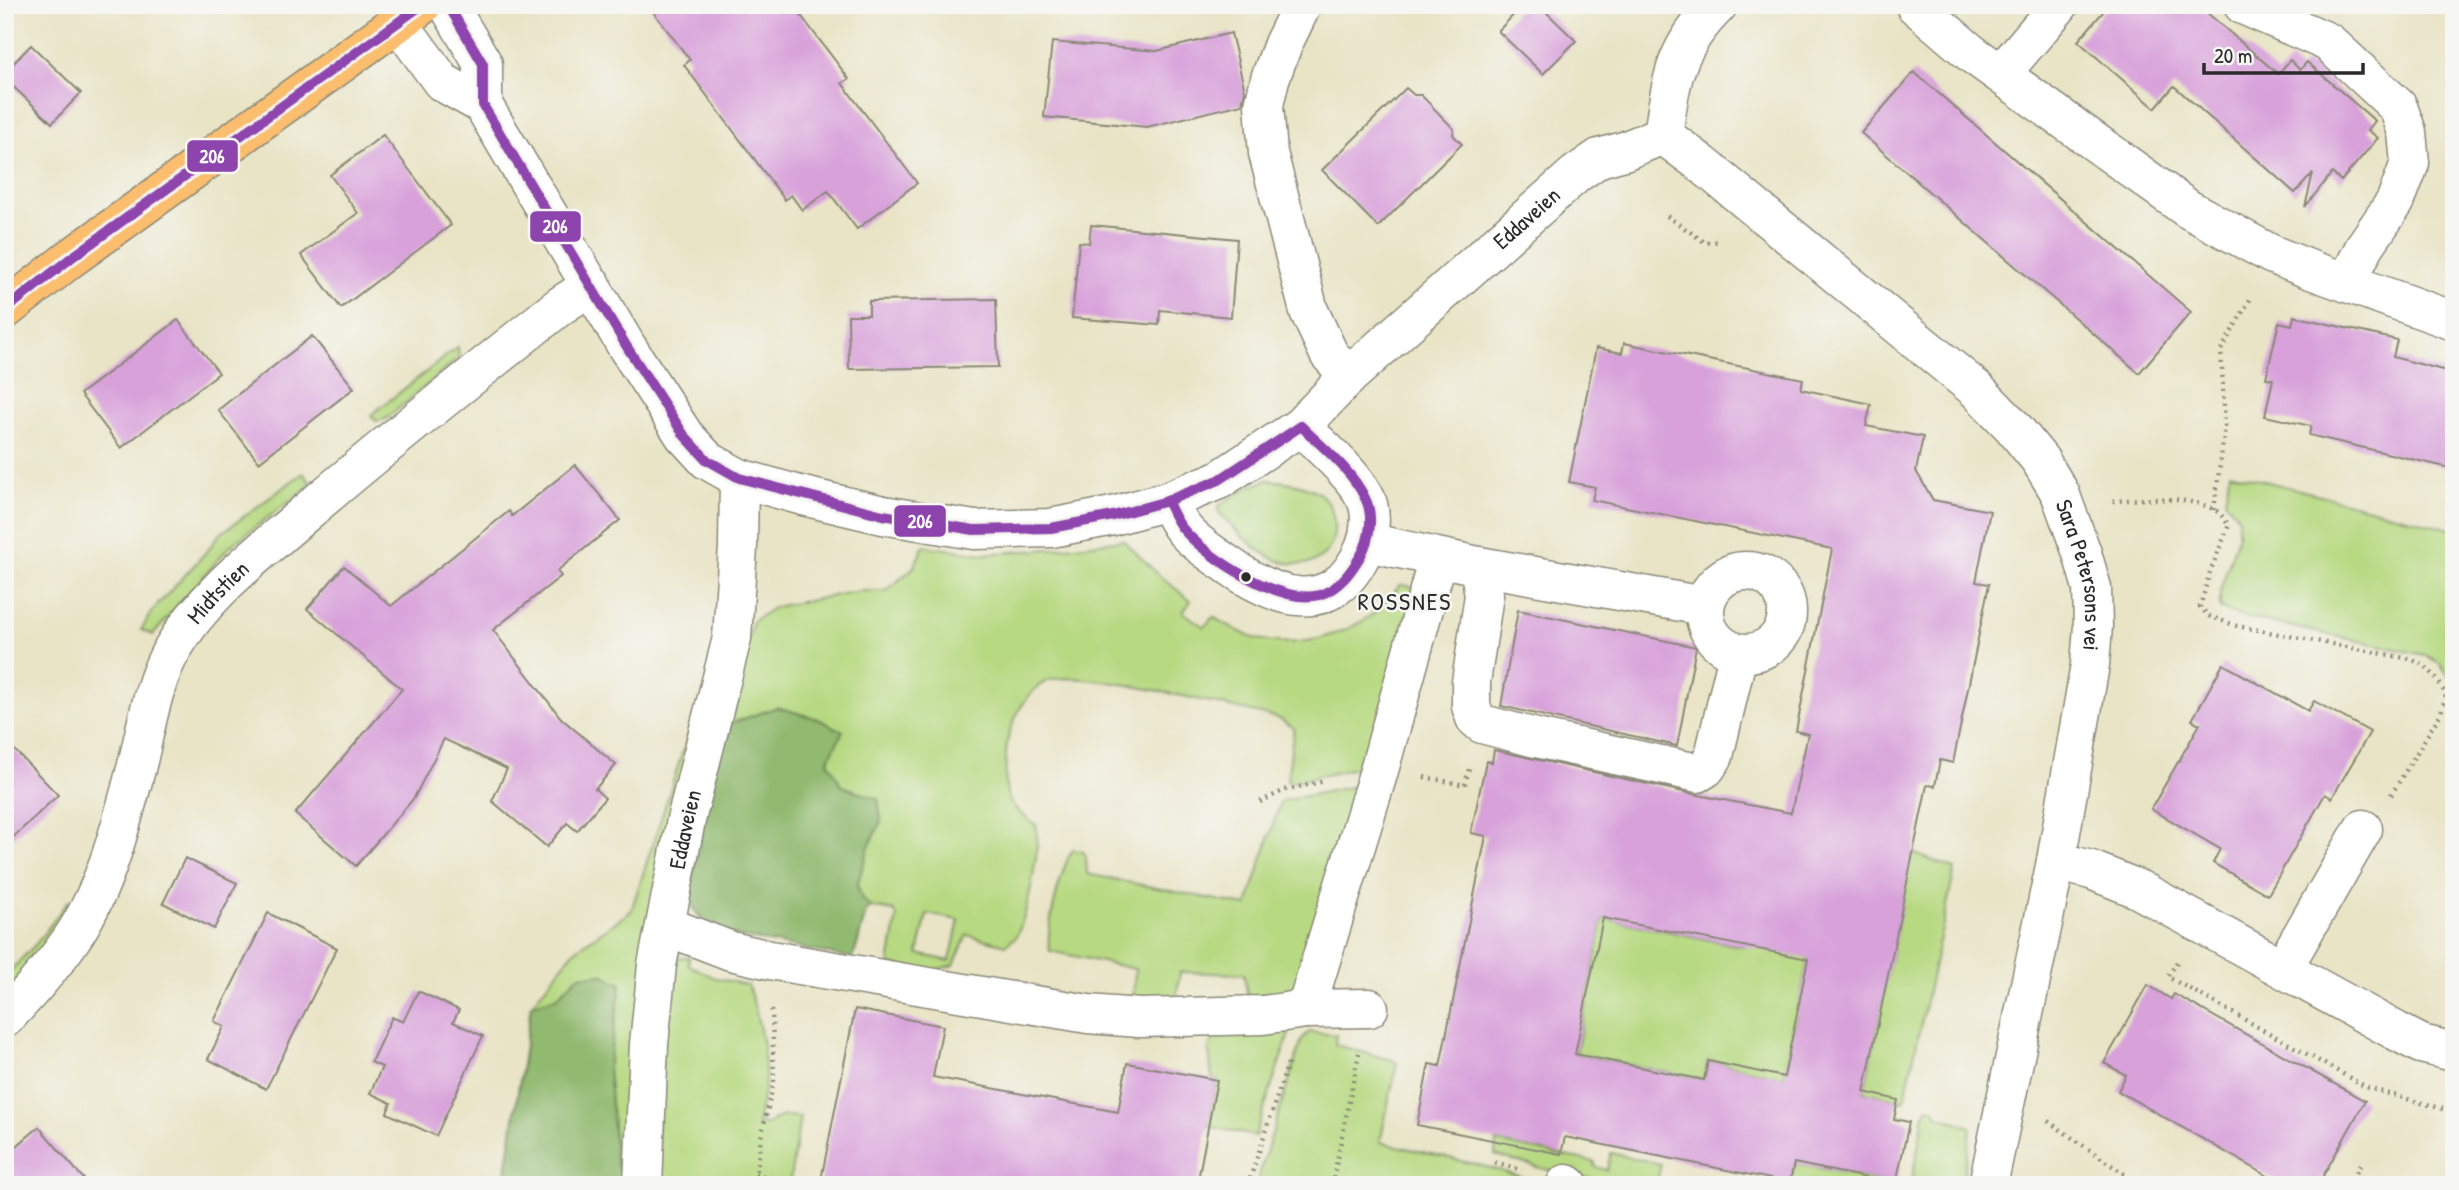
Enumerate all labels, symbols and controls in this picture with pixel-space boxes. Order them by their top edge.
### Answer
scale bar [2204,32,2363,76]
text: 20 m [2214,41,2252,70]
line badge: 206 [186,139,239,173]
text: 206 [200,143,225,169]
street label: Eddaveien [1486,179,1567,256]
line badge: 206 [529,210,582,243]
text: 206 [543,213,568,239]
street label: Sara Petersons vei [2049,495,2109,652]
line badge: 206 [893,504,947,538]
text: 206 [908,508,933,534]
street label: Midtstien [179,553,255,630]
unlabelled marker [1239,570,1253,584]
district label: ROSSNES [1358,585,1452,617]
street label: Eddaveien [661,786,708,872]

